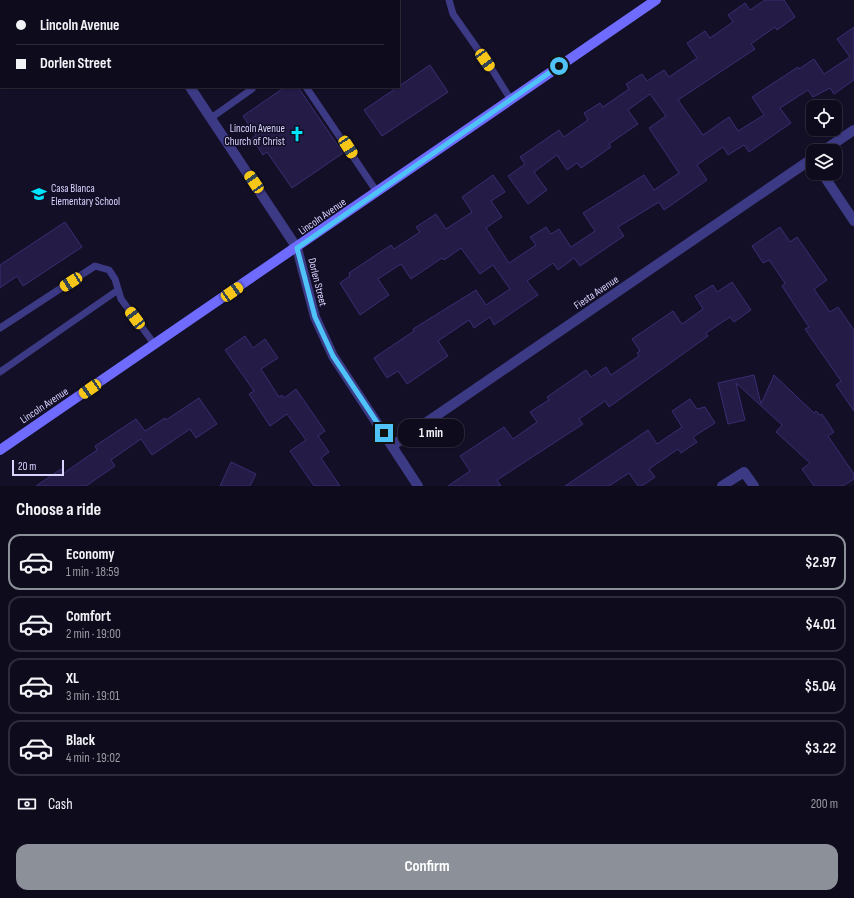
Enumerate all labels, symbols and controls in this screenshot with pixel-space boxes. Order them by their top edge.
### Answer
text: Lincoln Avenue [40,16,120,35]
car [473,47,497,73]
text: Dorlen Street [40,54,111,73]
route start [550,57,568,75]
map controls [806,100,842,180]
button: locate [806,100,842,136]
place label: Lincoln Avenue Church of Christ [225,122,286,148]
church icon: Lincoln Avenue Church of Christ [288,125,306,143]
car [336,134,360,160]
button: layers [806,144,842,180]
car [242,169,266,195]
place label: Casa Blanca Elementary School [51,182,120,208]
school or university icon: Casa Blanca Elementary School [30,185,48,203]
street label: Lincoln Avenue [296,195,349,238]
street label: Dorlen Street [305,257,330,308]
car [58,270,84,294]
street label: Fiesta Avenue [572,273,621,312]
car [219,280,245,304]
car [123,305,147,331]
car [77,377,103,401]
street label: Lincoln Avenue [18,385,71,426]
callout: 1 min [398,419,464,447]
route end [375,424,393,442]
text: 1 min [419,425,443,441]
scale bar [12,458,64,477]
text: 20 m [18,460,36,473]
text: Choose a ride [16,499,101,520]
icon: car [18,544,54,580]
text: Economy [66,545,115,564]
text: $2.97 [805,553,836,572]
text: 1 min · 18:59 [66,564,119,580]
icon: car [18,606,54,642]
text: Comfort [66,607,111,626]
text: $4.01 [805,615,836,634]
text: 2 min · 19:00 [66,626,121,642]
icon: car [18,668,54,704]
text: XL [66,669,79,688]
text: $5.04 [805,677,836,696]
text: 3 min · 19:01 [66,688,120,704]
icon: car [18,730,54,766]
text: Black [66,731,95,750]
text: $3.22 [805,739,836,758]
text: 4 min · 19:02 [66,750,120,766]
icon: cash [16,793,38,815]
text: Cash [48,795,73,814]
text: 200 m [811,796,838,812]
button: Confirm [16,844,838,890]

